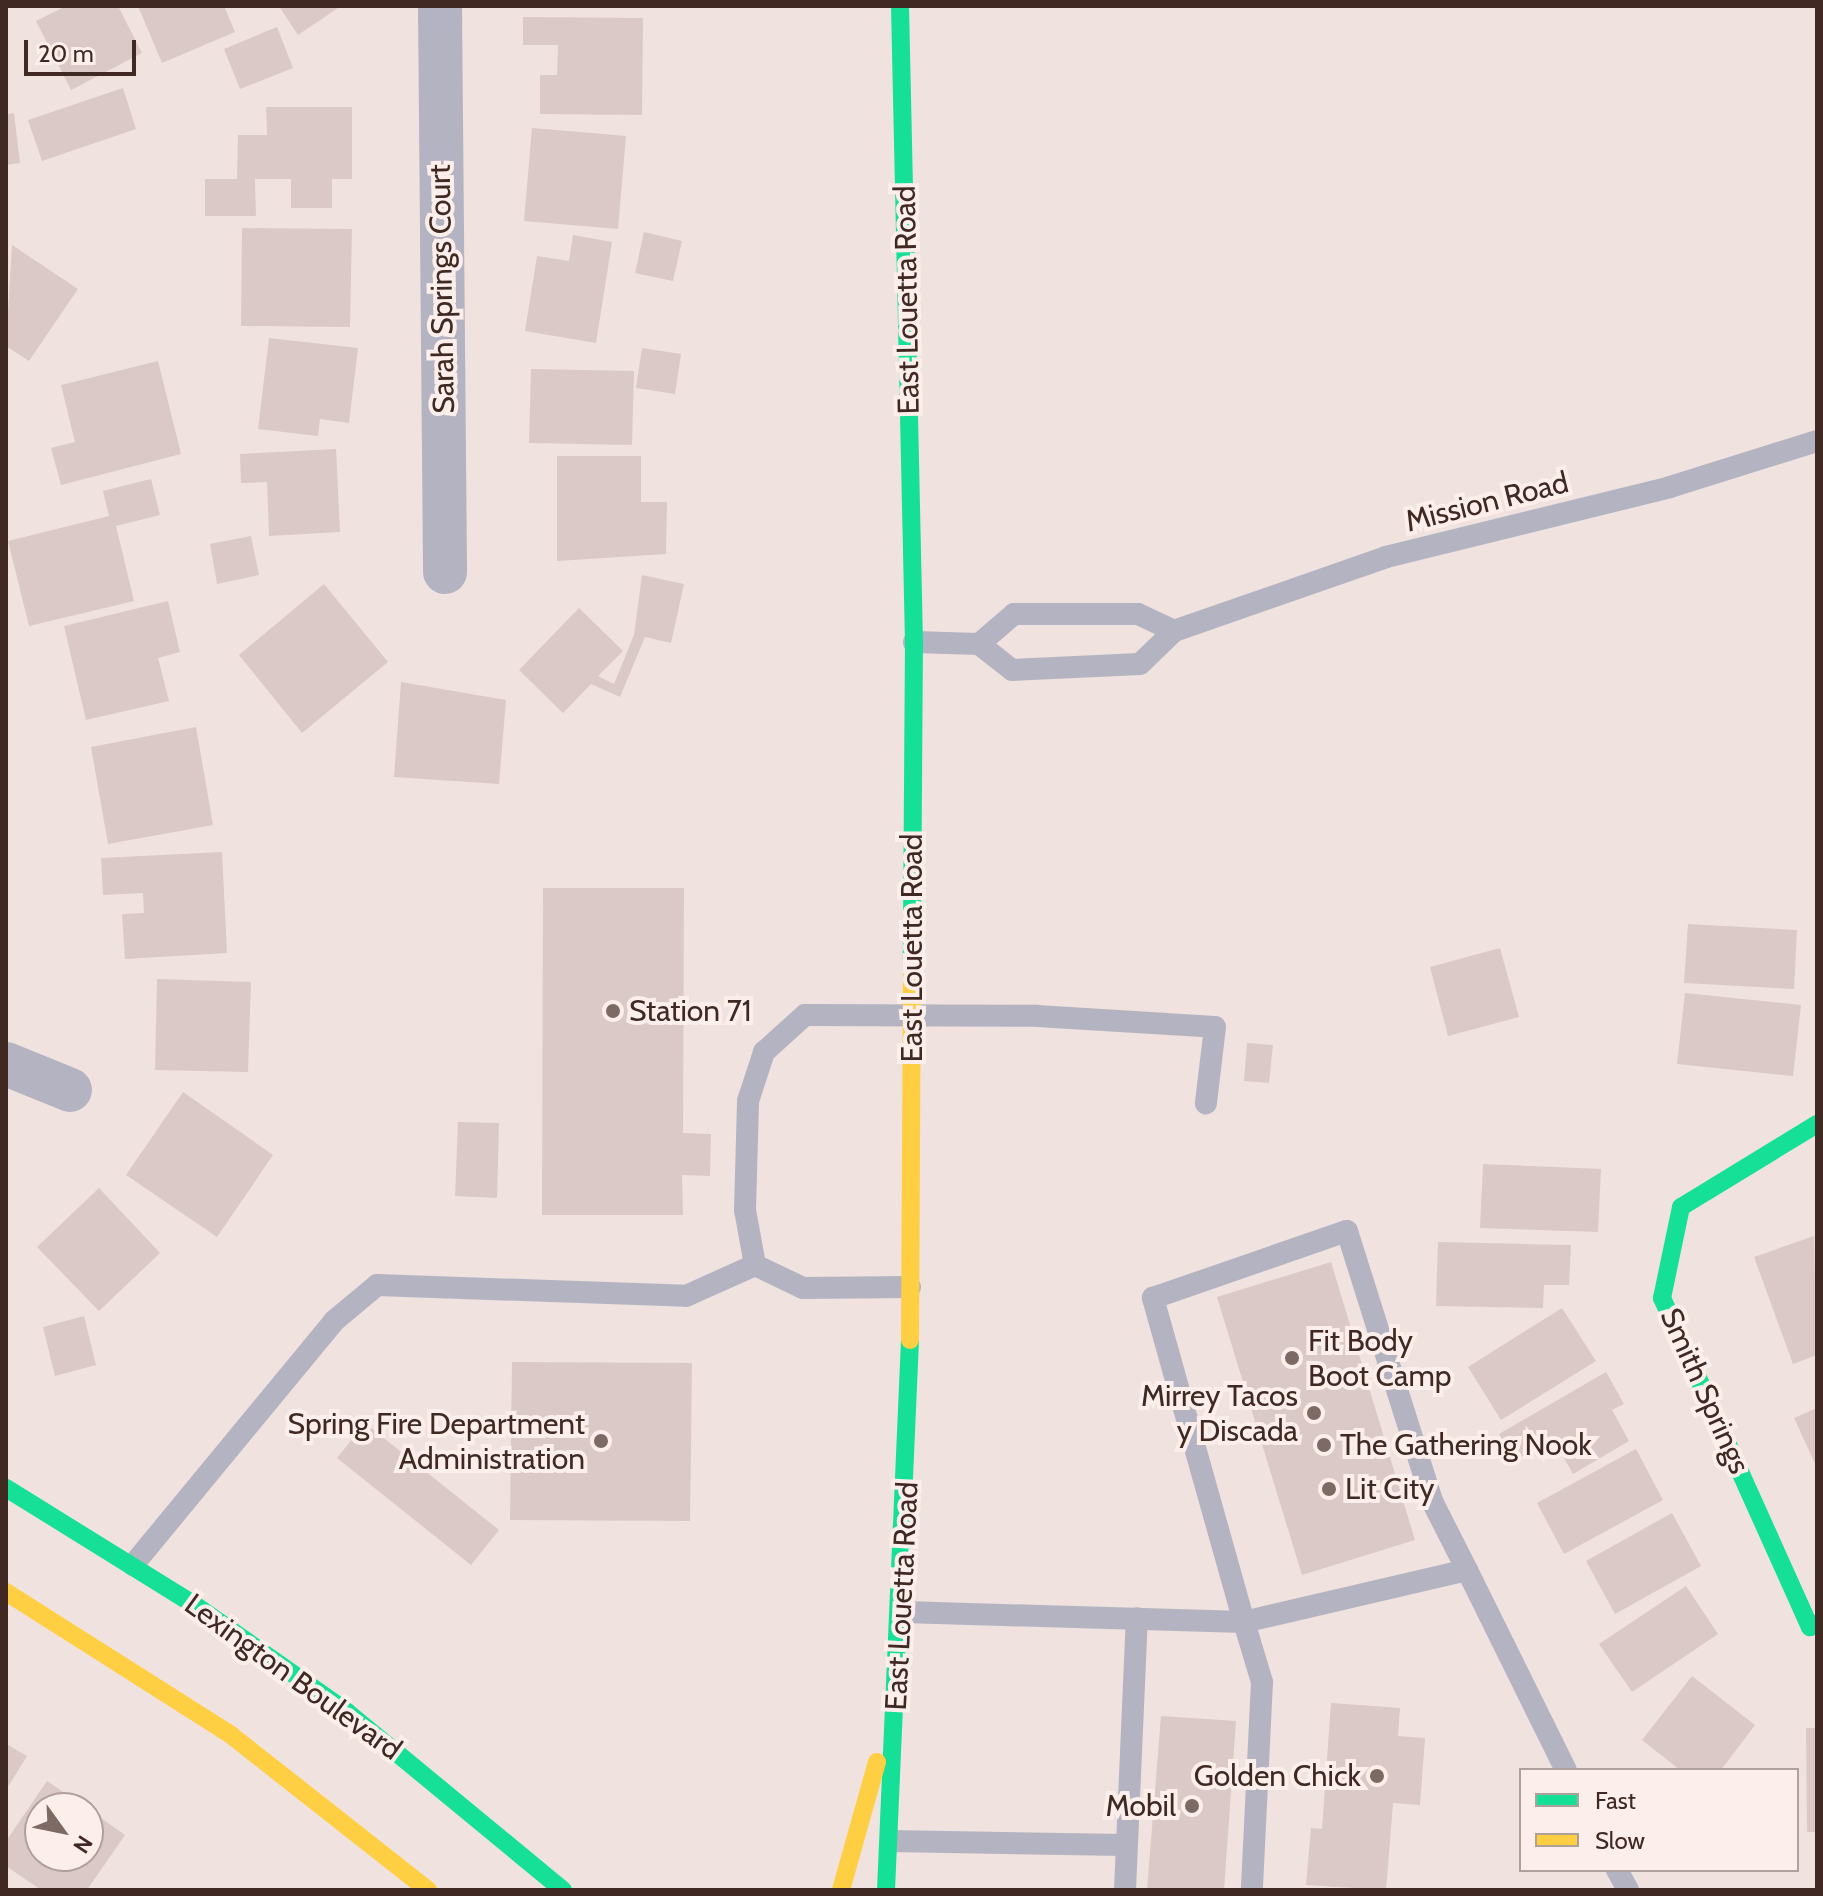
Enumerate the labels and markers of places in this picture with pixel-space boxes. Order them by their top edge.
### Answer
place label: Station 71 [629,993,752,1029]
marker: Station 71 [604,1002,622,1020]
place label: Fit Body Boot Camp [1308,1323,1451,1394]
marker: Fit Body Boot Camp [1283,1349,1301,1367]
place label: Mirrey Tacos y Discada [1141,1378,1298,1448]
marker: Mirrey Tacos y Discada [1305,1404,1323,1422]
place label: Spring Fire Department Administration [288,1406,585,1476]
place label: The Gathering Nook [1340,1427,1592,1463]
marker: Spring Fire Department Administration [592,1432,610,1450]
marker: The Gathering Nook [1315,1436,1333,1454]
place label: Lit City [1345,1471,1434,1507]
marker: Lit City [1320,1480,1338,1498]
place label: Golden Chick [1194,1758,1361,1794]
marker: Golden Chick [1368,1767,1386,1785]
place label: Mobil [1105,1788,1176,1824]
marker: Mobil [1183,1797,1201,1815]

